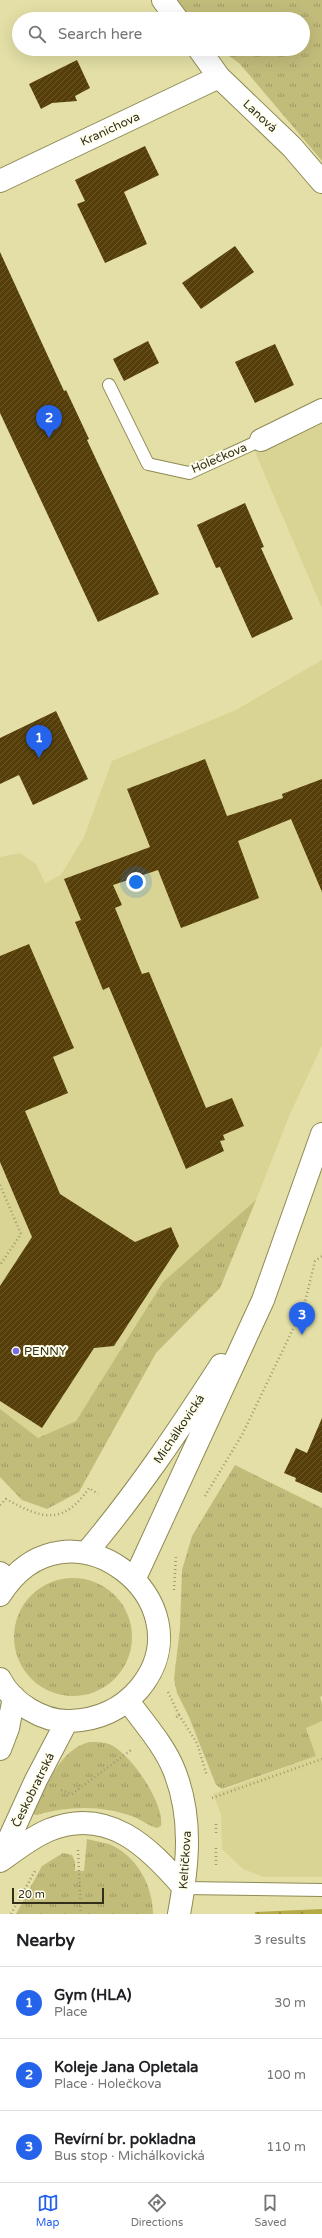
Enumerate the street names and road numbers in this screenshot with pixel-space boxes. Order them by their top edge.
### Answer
street label: Lanová [240,97,280,135]
street label: Kranichova [78,109,142,149]
street label: Holečkova [189,440,249,476]
street label: Michálkovická [151,1392,207,1466]
street label: Českobratrská [9,1750,57,1830]
street label: Keltičkova [176,1830,194,1890]

